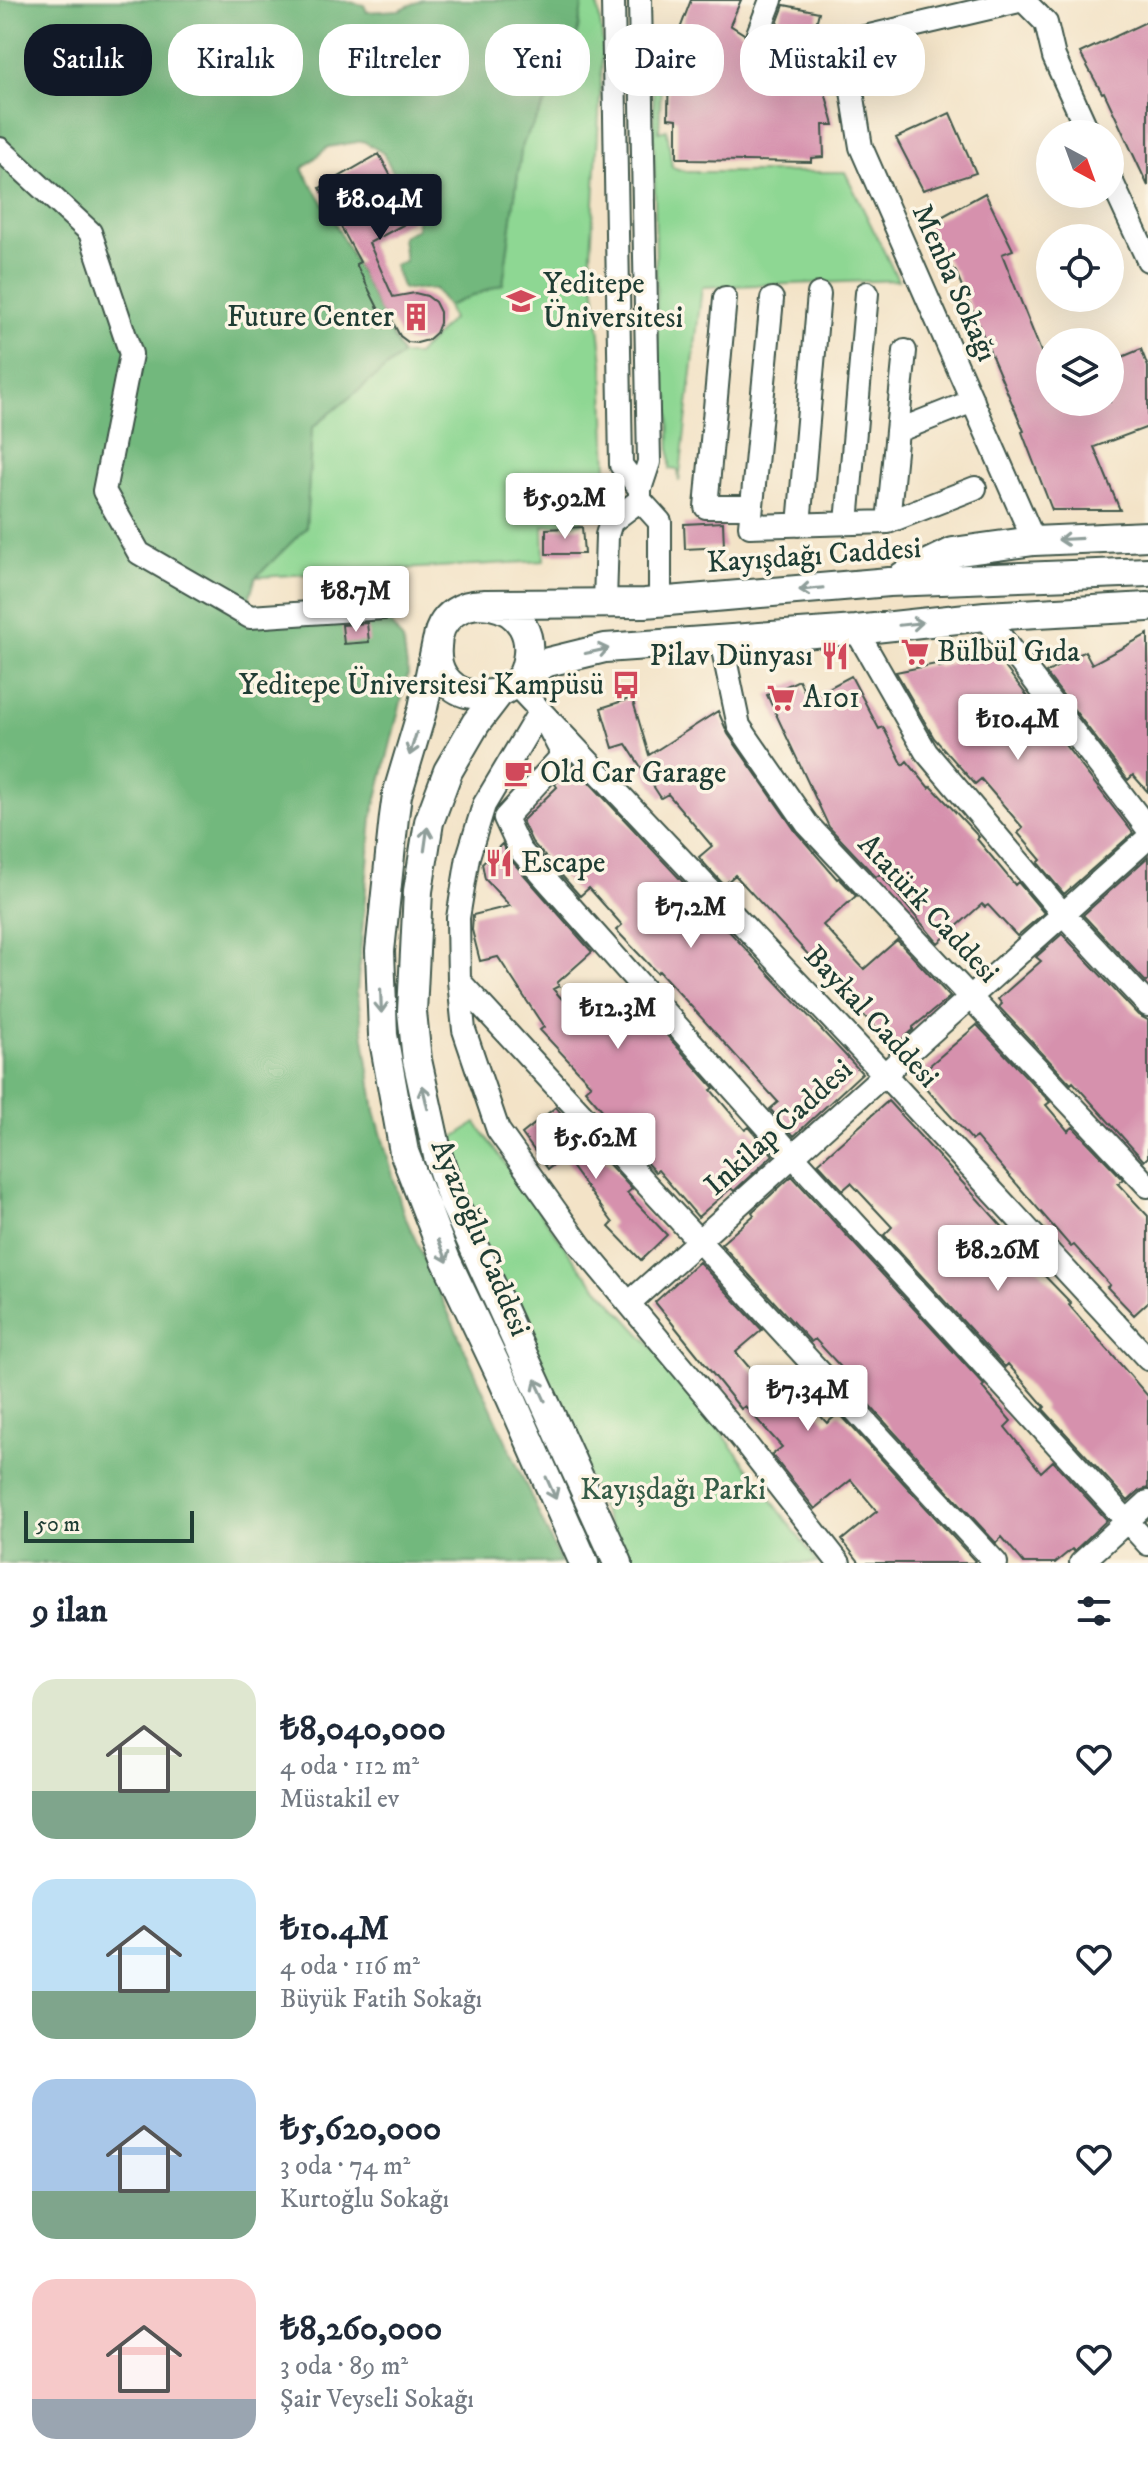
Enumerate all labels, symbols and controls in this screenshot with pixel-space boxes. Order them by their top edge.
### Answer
chip: Satılık [24,24,152,96]
chip: Kiralık [168,24,303,96]
chip: Filtreler [319,24,469,96]
chip: Yeni [485,24,590,96]
chip: Daire [606,24,724,96]
chip: Müstakil ev [740,24,925,96]
north arrow [1036,120,1124,208]
map controls [1036,120,1124,416]
pin: ₺8.04M [315,174,445,242]
text: ₺8.04M [337,183,423,216]
street label: Menba Sokağı [903,199,1005,367]
button: locate [1036,224,1124,312]
place label: Yeditepe Üniversitesi [543,266,683,337]
school or university icon: Yeditepe Üniversitesi [506,286,536,316]
place label: Future Center [227,299,394,336]
building icon: Future Center [401,302,431,332]
button: layers [1036,328,1124,416]
pin: ₺5.92M [500,473,630,541]
text: ₺5.92M [524,482,606,515]
street label: Kayışdağı Caddesi [705,530,923,582]
one-way arrow [1057,532,1084,547]
pin: ₺8.7M [300,566,412,634]
text: ₺8.7M [321,575,391,608]
one-way arrow [798,582,825,597]
one-way arrow [897,616,924,631]
place label: Bülbül Gıda [937,634,1080,671]
supermarket icon: Bülbül Gıda [900,637,930,667]
place label: Pilav Dünyası [650,638,813,675]
restaurant icon: Pilav Dünyası [820,641,850,671]
one-way arrow [583,643,609,658]
place label: Yeditepe Üniversitesi Kampüsü [239,665,604,704]
bus stop icon: Yeditepe Üniversitesi Kampüsü [611,670,641,700]
place label: A101 [803,680,860,717]
supermarket icon: A101 [766,683,796,713]
pin: ₺10.4M [953,694,1083,762]
text: ₺10.4M [976,703,1060,736]
one-way arrow [405,731,419,756]
place label: Old Car Garage [540,755,726,792]
cafe icon: Old Car Garage [503,758,533,788]
one-way arrow [419,826,434,852]
street label: Atatürk Caddesi [849,827,1007,991]
place label: Escape [521,845,605,882]
restaurant icon: Escape [484,848,514,878]
pin: ₺7.2M [635,882,747,950]
text: ₺7.2M [655,891,727,924]
street label: Baykal Caddesi [796,938,946,1096]
pin: ₺12.3M [553,983,683,1051]
one-way arrow [374,987,389,1014]
text: ₺12.3M [579,992,657,1025]
street label: Inkilap Caddesi [697,1052,861,1204]
one-way arrow [417,1084,432,1110]
pin: ₺5.62M [531,1113,661,1181]
text: ₺5.62M [554,1122,638,1155]
street label: Ayazoğlu Caddesi [422,1134,538,1342]
pin: ₺8.26M [933,1225,1063,1293]
text: ₺8.26M [956,1234,1040,1267]
one-way arrow [437,1238,451,1263]
pin: ₺7.34M [743,1365,873,1433]
text: ₺7.34M [766,1374,850,1407]
one-way arrow [532,1378,547,1402]
park label: Kayışdağı Parki [580,1472,766,1509]
one-way arrow [544,1476,559,1500]
scale bar [24,1507,194,1543]
text: 50 m [36,1511,80,1538]
icon: filters [1072,1589,1116,1633]
text: 9 ilan [32,1590,107,1632]
text: ₺8,040,000 [280,1708,446,1750]
icon: home [96,1711,192,1807]
icon: heart [1072,1737,1116,1781]
text: 4 oda · 112 m² [280,1750,419,1783]
text: Müstakil ev [280,1783,399,1816]
text: ₺10.4M [280,1908,389,1950]
icon: home [96,1911,192,2007]
icon: heart [1072,1937,1116,1981]
text: 4 oda · 116 m² [280,1950,420,1983]
text: Büyük Fatih Sokağı [280,1983,482,2016]
text: ₺5,620,000 [280,2108,441,2150]
icon: home [96,2111,192,2207]
icon: heart [1072,2137,1116,2181]
text: 3 oda · 74 m² [280,2150,410,2183]
text: Kurtoğlu Sokağı [280,2183,449,2216]
text: ₺8,260,000 [280,2308,442,2350]
icon: home [96,2311,192,2407]
icon: heart [1072,2337,1116,2381]
text: 3 oda · 89 m² [280,2350,408,2383]
text: Şair Veyseli Sokağı [280,2383,474,2416]

